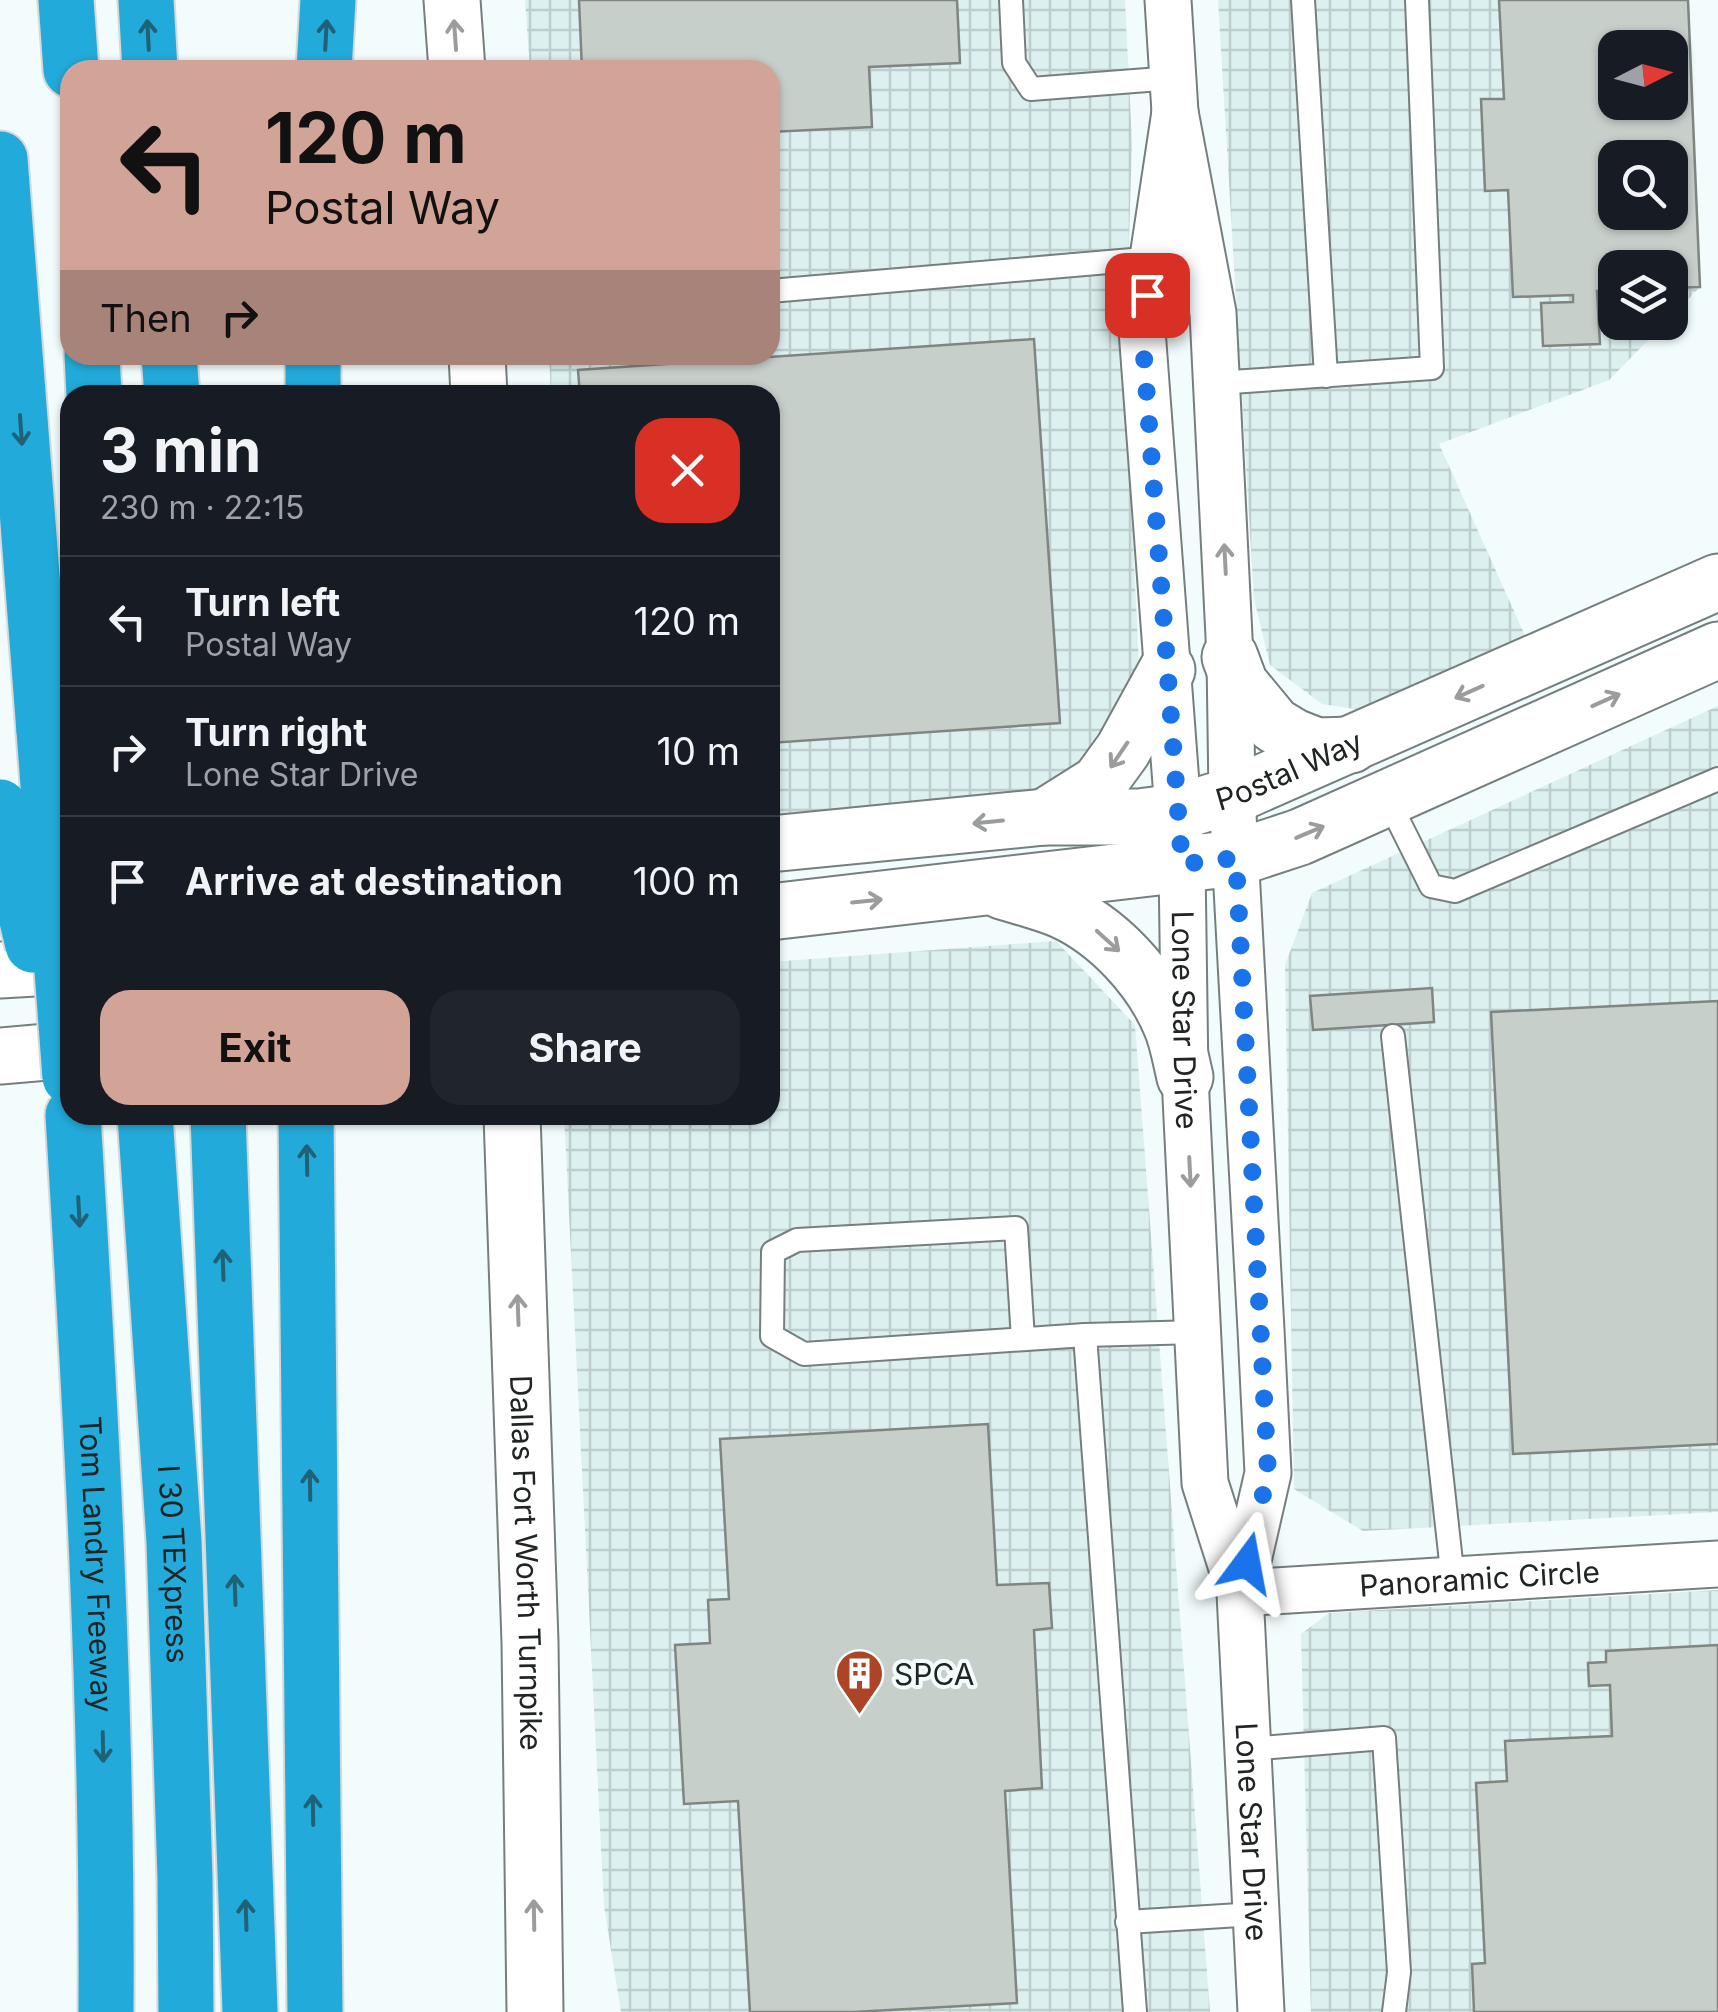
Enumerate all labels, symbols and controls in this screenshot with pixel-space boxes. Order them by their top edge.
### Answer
one-way arrow [138,19,157,52]
one-way arrow [317,19,336,52]
one-way arrow [445,19,464,52]
north arrow [1598,30,1688,120]
map controls [1598,30,1688,340]
text: 120 m [265,95,467,180]
icon: left [100,100,230,230]
button: search [1598,140,1688,230]
text: Postal Way [265,180,500,235]
button: layers [1598,250,1688,340]
pin [1105,253,1190,338]
icon: arrive [1120,268,1175,323]
icon: right [212,290,267,345]
text: Then [100,295,192,341]
one-way arrow [11,414,30,446]
text: 3 min [100,414,261,486]
button: close [635,418,740,523]
text: 230 m · 22:15 [100,488,304,527]
one-way arrow [1215,544,1234,576]
text: Turn left [185,579,340,625]
icon: left [100,594,155,649]
text: 120 m [633,598,740,644]
text: Postal Way [185,625,352,664]
one-way arrow [1454,684,1485,702]
one-way arrow [1590,690,1621,708]
text: Turn right [185,709,367,755]
street label: Postal Way [1211,723,1368,818]
icon: right [100,724,155,779]
text: 10 m [657,728,740,774]
one-way arrow [1109,740,1130,768]
text: Lone Star Drive [185,755,418,794]
one-way arrow [972,813,1004,832]
one-way arrow [1294,822,1325,840]
icon: arrive [100,854,155,909]
text: Arrive at destination [185,858,563,904]
text: 100 m [633,858,740,904]
one-way arrow [850,891,882,910]
street label: Lone Star Drive [1165,910,1206,1130]
one-way arrow [1095,930,1120,953]
button: Exit [100,990,410,1105]
button: Share [430,990,740,1105]
one-way arrow [297,1144,316,1176]
one-way arrow [1181,1155,1200,1187]
one-way arrow [70,1196,89,1228]
one-way arrow [214,1249,233,1281]
one-way arrow [509,1294,528,1326]
street label: Dallas Fort Worth Turnpike [503,1374,549,1751]
street label: Tom Landry Freeway [72,1415,120,1713]
street label: I 30 TEXpress [151,1464,196,1664]
one-way arrow [300,1469,320,1502]
position arrow [1195,1511,1299,1615]
street label: Panoramic Circle [1358,1553,1601,1604]
one-way arrow [225,1574,244,1606]
building icon: SPCA [833,1648,885,1716]
place label: SPCA [894,1656,974,1692]
street label: Lone Star Drive [1229,1722,1275,1942]
one-way arrow [94,1730,112,1762]
one-way arrow [304,1794,322,1826]
one-way arrow [237,1899,256,1931]
one-way arrow [524,1899,544,1932]

